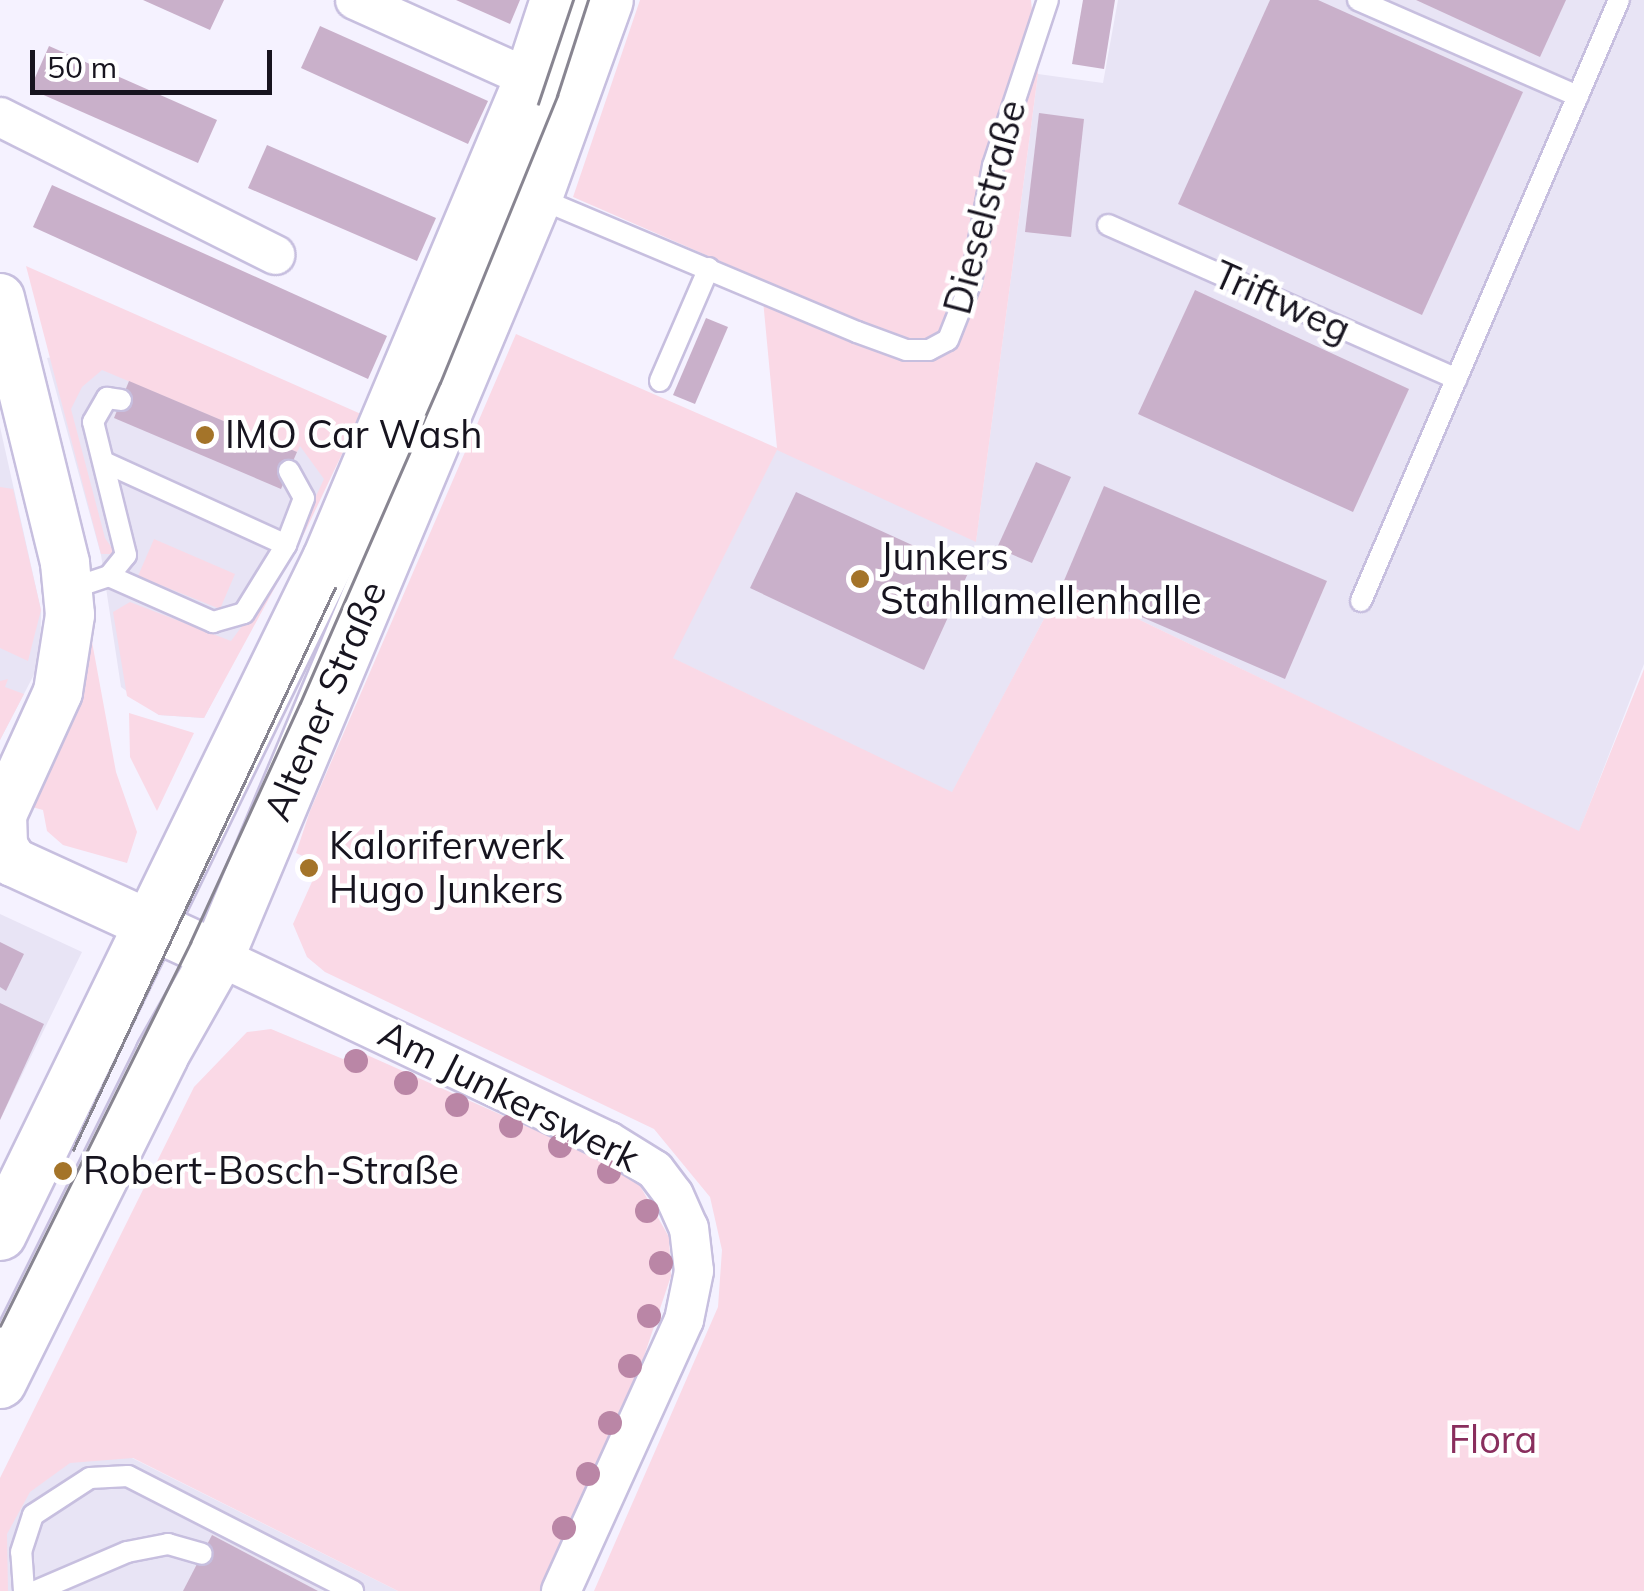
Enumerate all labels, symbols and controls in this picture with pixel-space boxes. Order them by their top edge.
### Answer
scale bar [35,30,278,92]
text: 50 m [47,48,117,86]
street label: Dieselstraße [935,95,1035,319]
street label: Triftweg [1207,252,1357,352]
place label: IMO Car Wash [225,412,483,458]
marker: IMO Car Wash [194,424,216,446]
place label: Junkers Stahllamellenhalle [880,534,1202,624]
marker: Junkers Stahllamellenhalle [849,568,871,590]
street label: Altener Straße [254,575,396,827]
place label: Kaloriferwerk Hugo Junkers [329,823,564,912]
marker: Kaloriferwerk Hugo Junkers [298,857,320,879]
street label: Am Junkerswerk [371,1011,647,1181]
place label: Robert-Bosch-Straße [83,1148,459,1194]
marker: Robert-Bosch-Straße [52,1160,74,1182]
park label: Flora [1449,1417,1537,1463]

